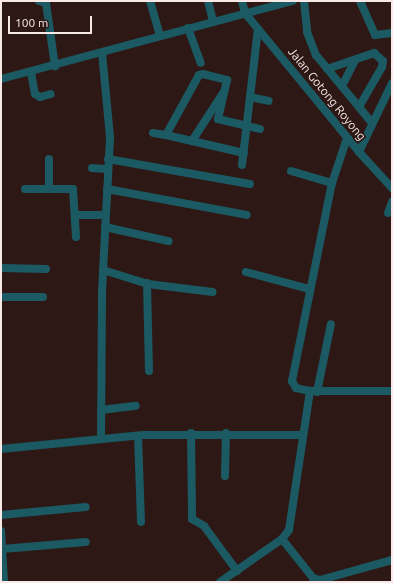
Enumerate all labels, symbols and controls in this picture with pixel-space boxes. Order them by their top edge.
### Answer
scale bar [10,8,94,34]
text: 100 m [15,16,48,29]
street label: Jalan Gotong Royong [285,45,369,143]

